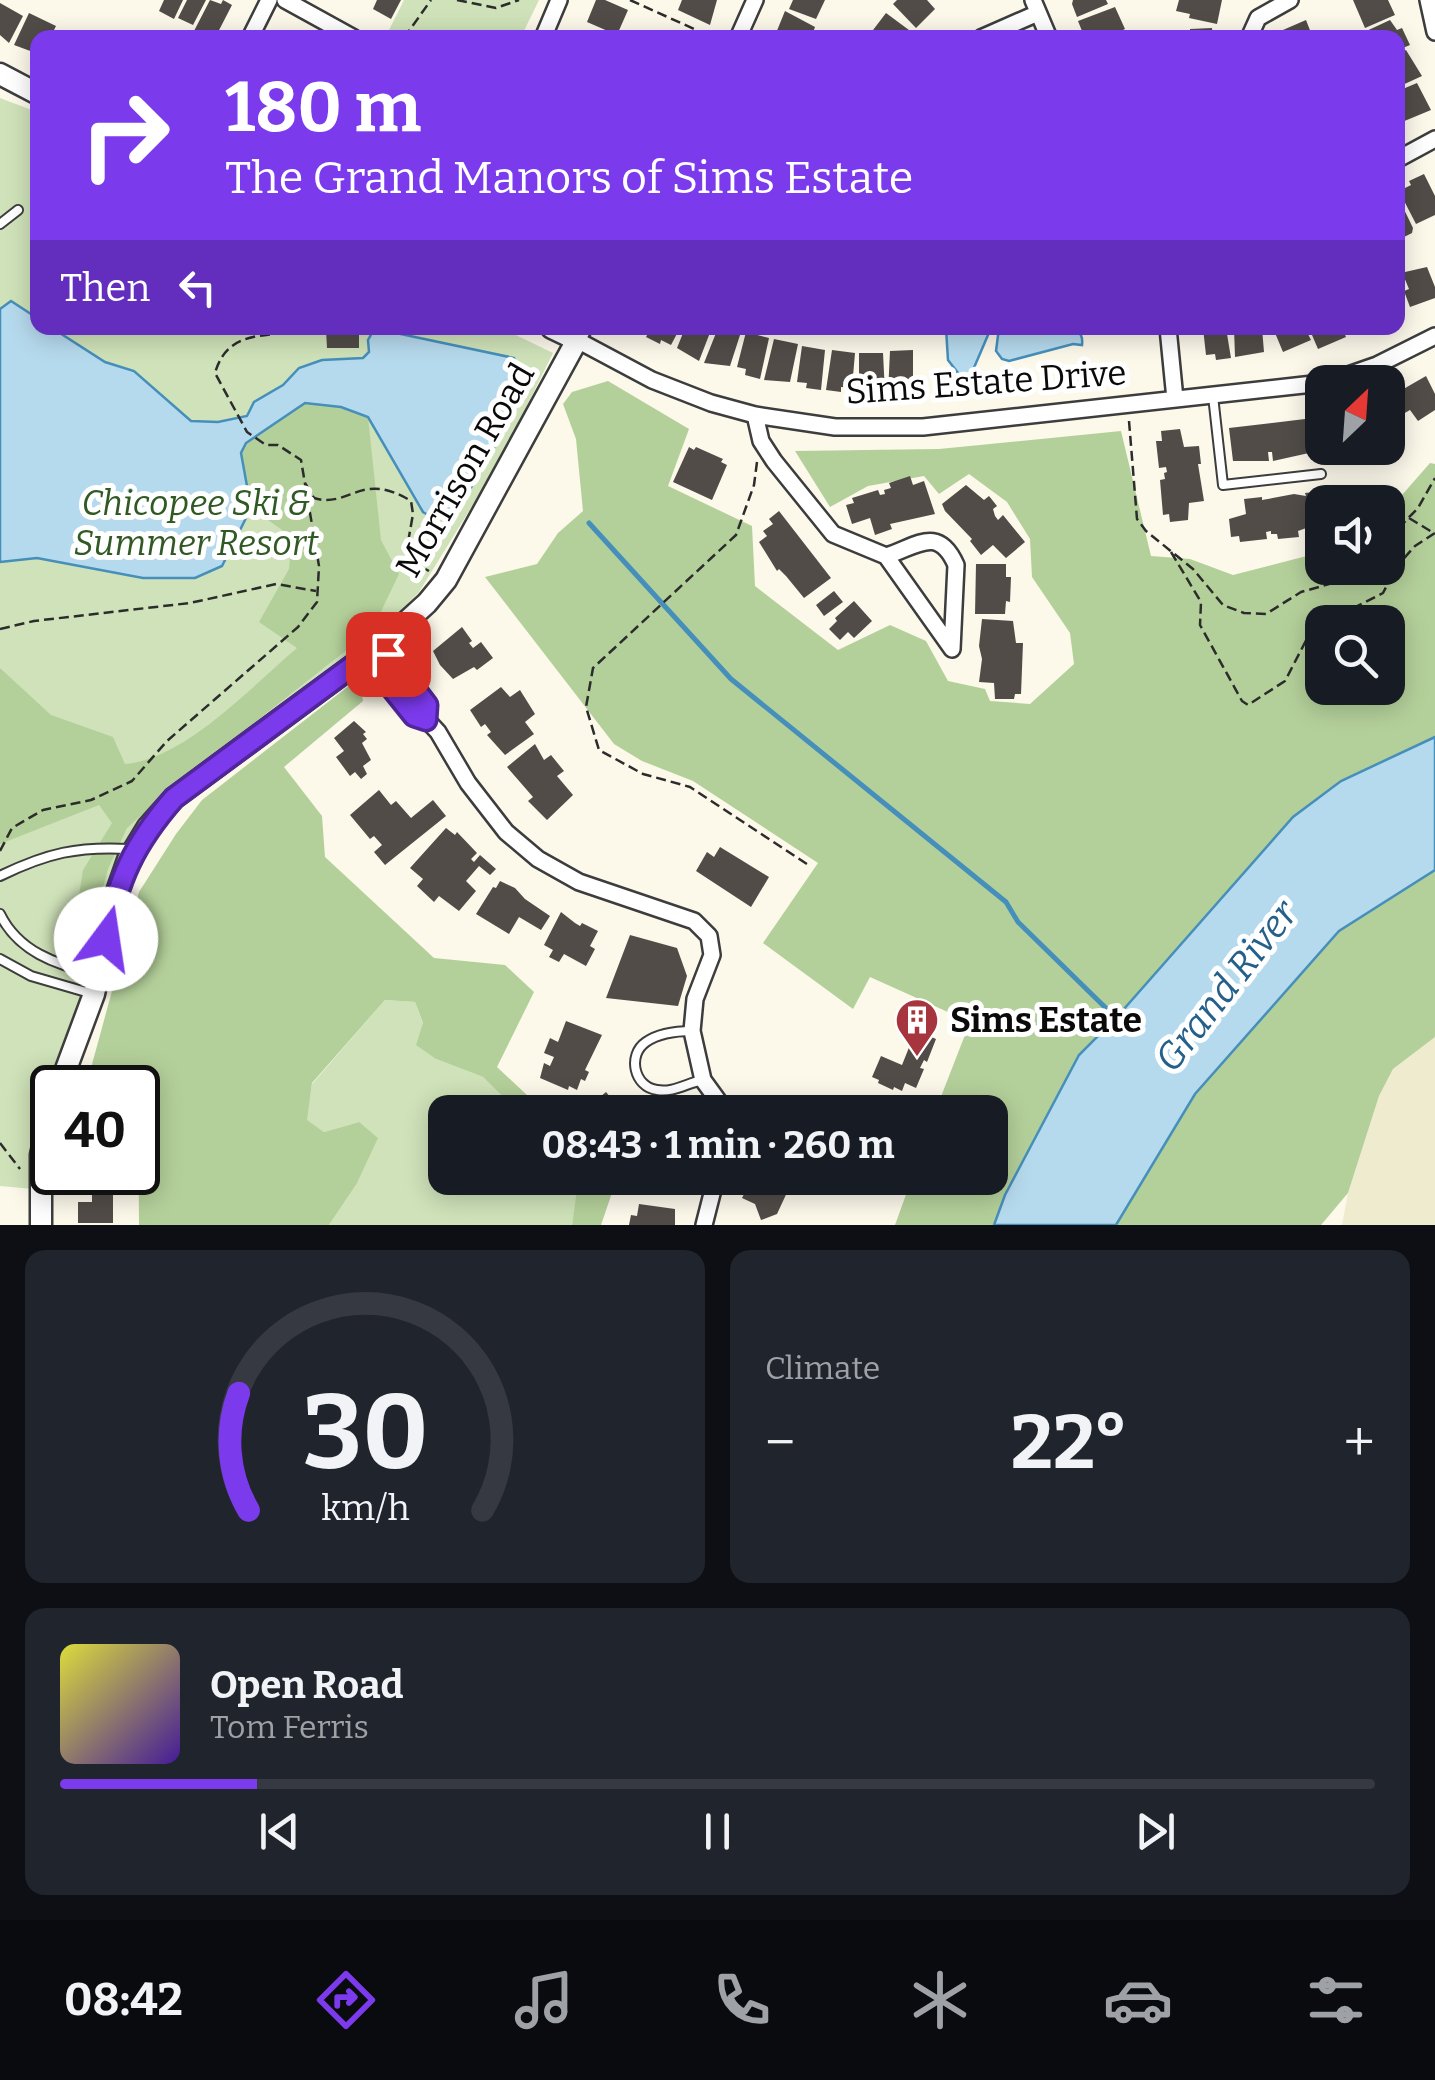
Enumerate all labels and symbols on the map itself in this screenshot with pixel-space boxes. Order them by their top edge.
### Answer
street label: Sims Estate Drive [844,351,1128,413]
street label: Morrison Road [387,356,543,584]
north arrow [1305,365,1405,465]
park label: Chicopee Ski & Summer Resort [74,482,319,564]
pin [346,612,431,697]
position arrow [54,887,158,991]
water label: Grand River [1145,890,1308,1081]
building icon: Sims Estate [894,997,940,1058]
place label: Sims Estate [950,999,1142,1041]
speed limit sign: 40 [30,1065,160,1195]

